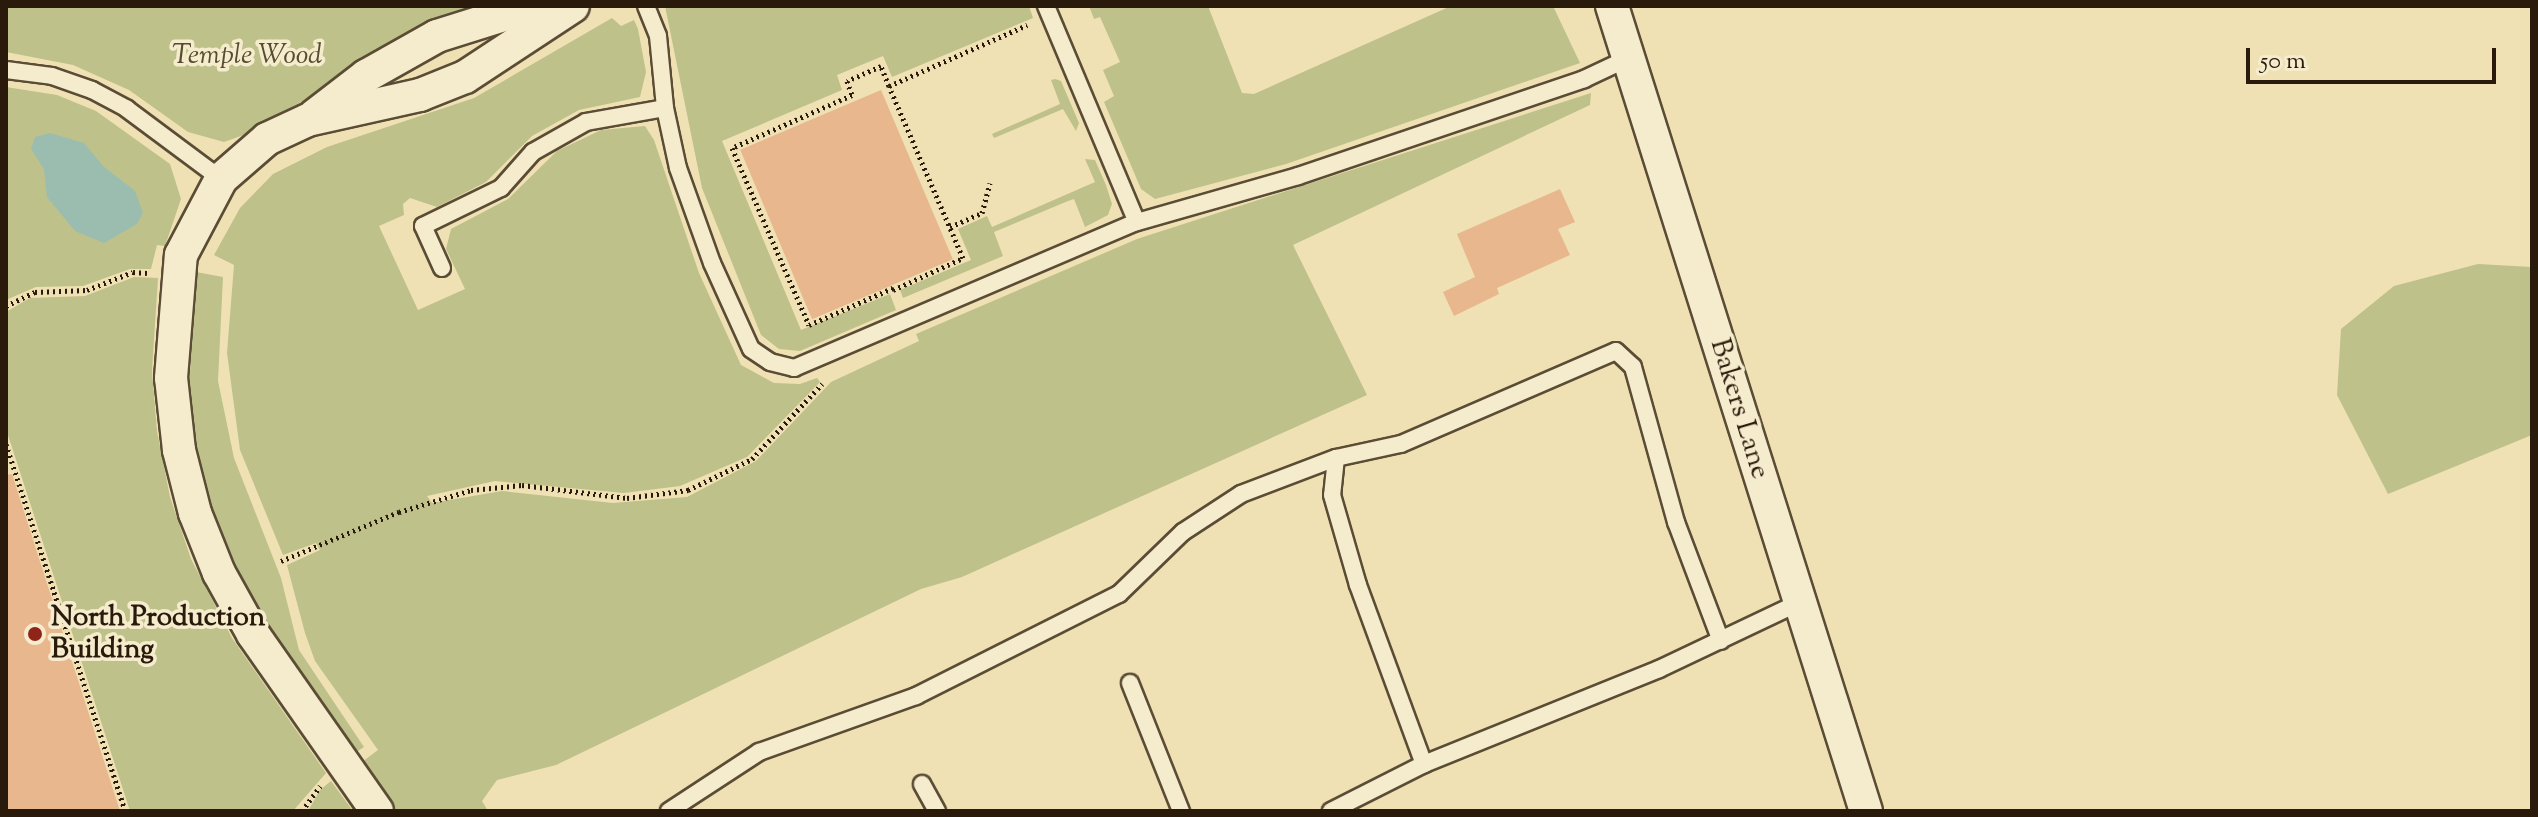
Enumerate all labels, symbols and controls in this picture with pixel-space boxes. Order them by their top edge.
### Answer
scale bar [2250,32,2500,82]
park label: Temple Wood [172,39,322,73]
text: 50 m [2260,45,2306,79]
street label: Bakers Lane [1702,335,1776,483]
place label: North Production Building [51,601,265,667]
marker: North Production Building [26,625,44,643]

